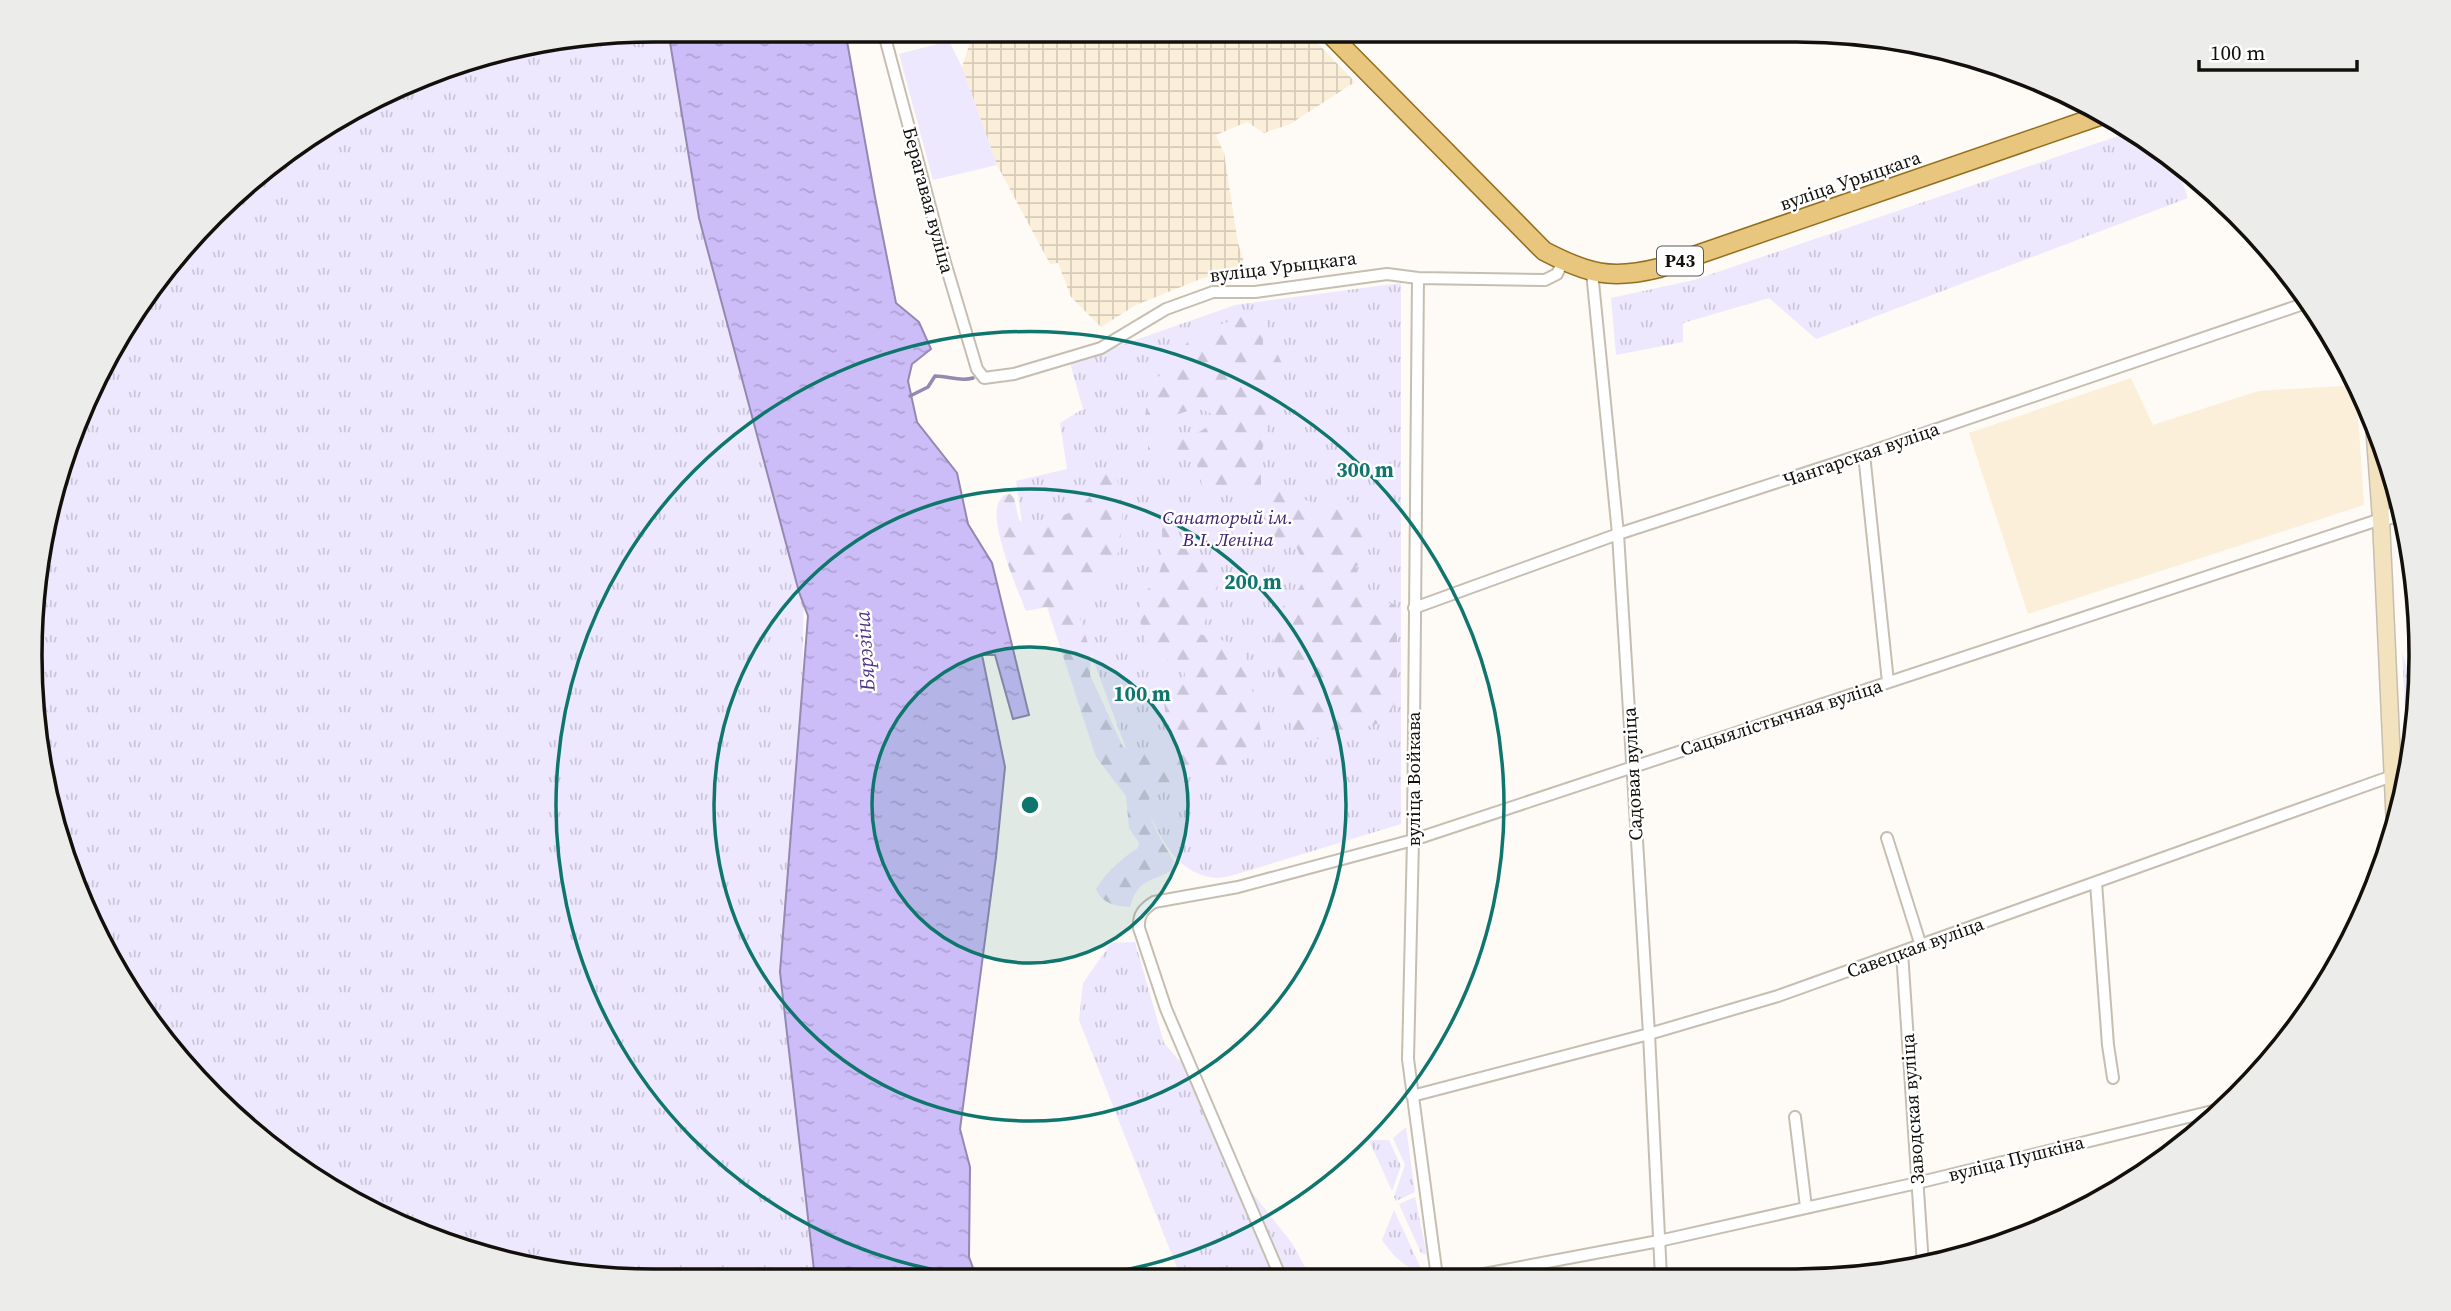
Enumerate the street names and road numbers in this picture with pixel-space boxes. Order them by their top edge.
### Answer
street label: Берагавая вуліца [897,124,961,276]
street label: вуліца Урыцкага [1776,144,1924,216]
street label: вуліца Урыцкага [1208,244,1358,288]
road number: Р43 [1657,246,1703,276]
street label: Чангарская вуліца [1779,415,1943,493]
street label: Сацыялістычная вуліца [1677,672,1886,762]
street label: Садовая вуліца [1616,706,1648,841]
street label: вуліца Войкава [1400,711,1426,847]
street label: Савецкая вуліца [1843,910,1987,984]
street label: Заводская вуліца [1894,1032,1930,1185]
street label: вуліца Пушкіна [1945,1128,2087,1187]

